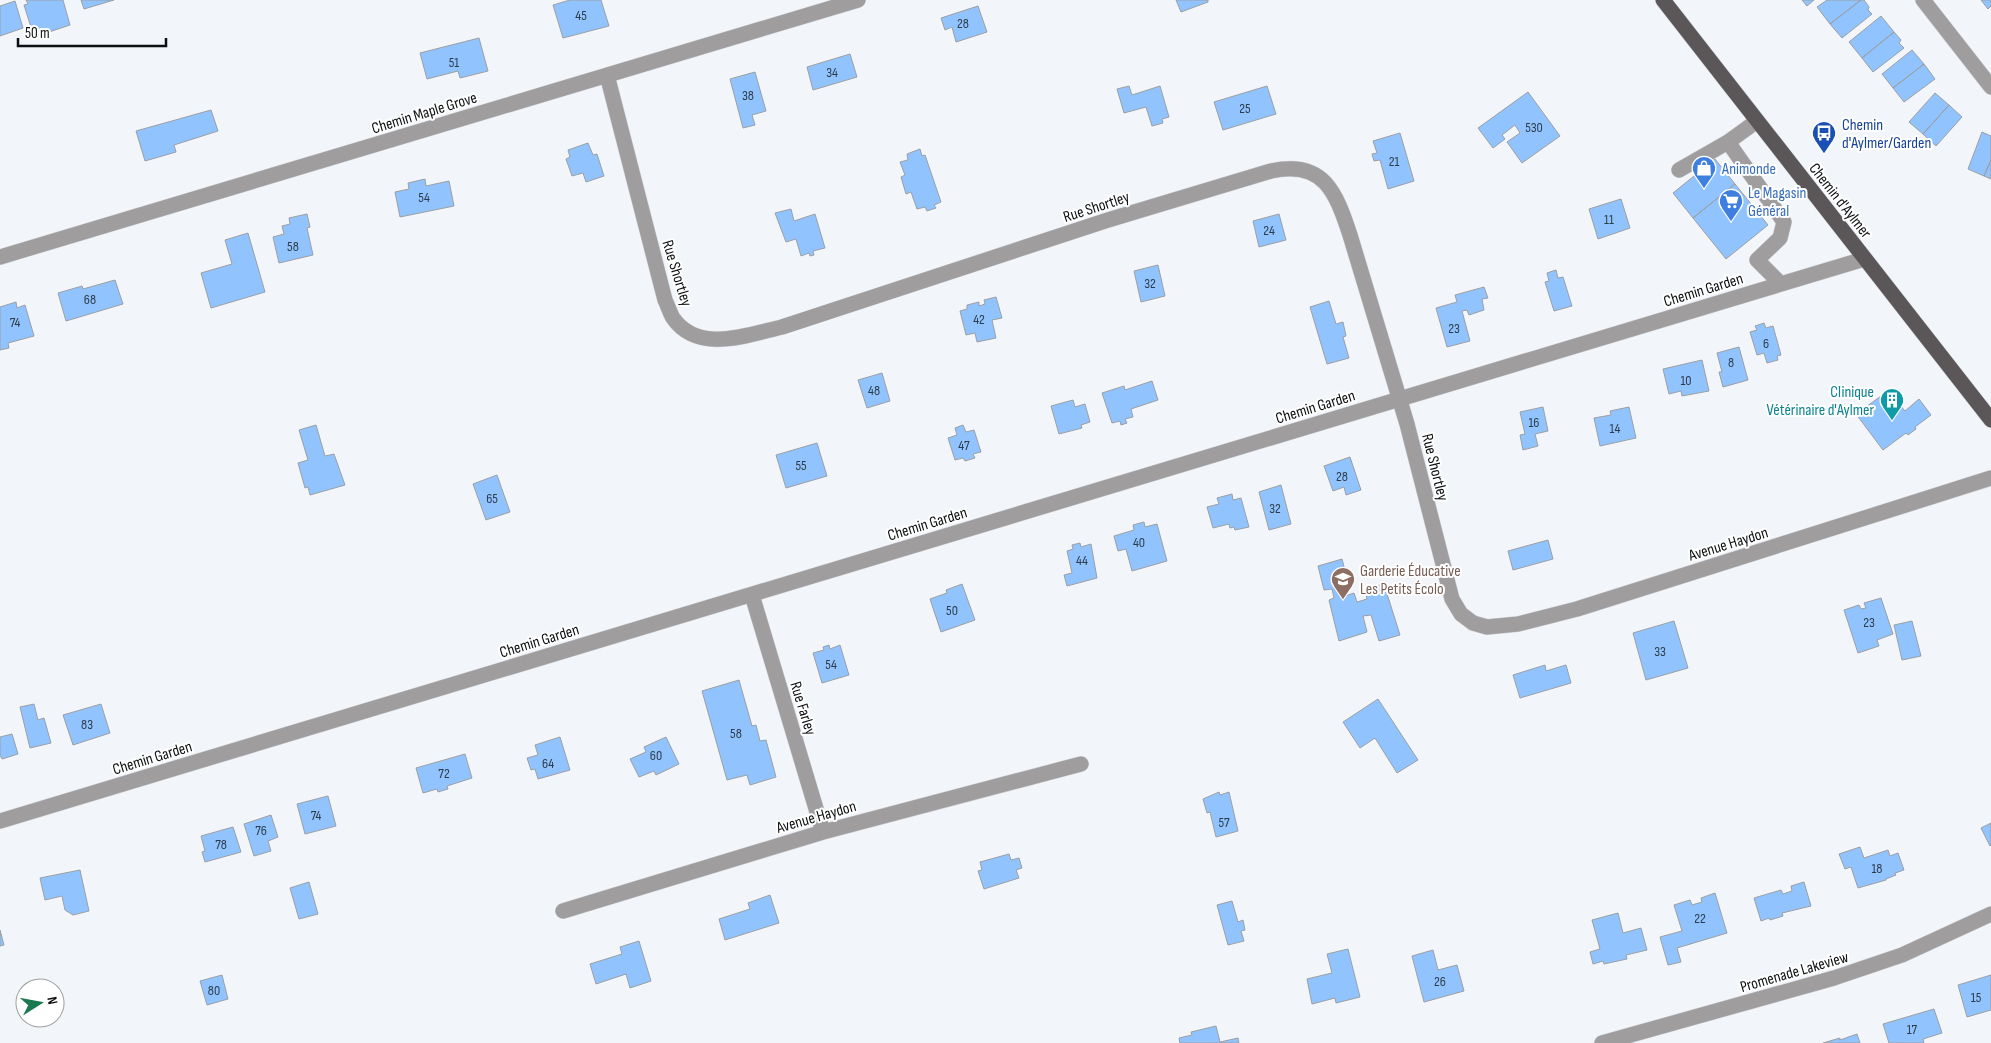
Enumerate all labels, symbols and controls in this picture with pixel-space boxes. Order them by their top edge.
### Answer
house number: 45 [575,7,587,24]
scale bar [18,15,165,47]
house number: 28 [957,15,969,32]
text: 50 m [25,24,50,43]
house number: 51 [449,54,459,71]
house number: 34 [826,64,838,81]
house number: 38 [742,87,754,104]
street label: Chemin Maple Grove [369,88,479,138]
house number: 25 [1239,100,1251,117]
place label: Chemin d'Aylmer/Garden [1842,116,1931,153]
house number: 530 [1525,119,1543,136]
bus stop icon: Chemin d'Aylmer/Garden [1811,120,1837,154]
house number: 21 [1389,153,1399,170]
shop icon: Animonde [1691,155,1717,189]
place label: Animonde [1721,160,1776,179]
street label: Chemin d'Aylmer [1805,160,1875,243]
place label: Le Magasin Général [1748,184,1806,221]
street label: Rue Shortley [1061,188,1132,227]
supermarket icon: Le Magasin Général [1718,188,1744,222]
house number: 54 [418,189,430,206]
house number: 11 [1604,211,1614,228]
house number: 24 [1263,222,1275,239]
house number: 58 [287,238,299,255]
street label: Rue Shortley [657,238,696,309]
street label: Chemin Garden [1661,269,1745,312]
house number: 32 [1144,275,1156,292]
house number: 68 [84,291,96,308]
house number: 42 [973,311,985,328]
house number: 74 [10,314,21,331]
house number: 23 [1448,320,1460,337]
house number: 6 [1763,335,1769,352]
house number: 8 [1728,354,1734,371]
house number: 10 [1680,372,1692,389]
house number: 48 [868,382,880,399]
place label: Clinique Vétérinaire d'Aylmer [1767,383,1874,420]
street label: Chemin Garden [1273,386,1357,429]
building icon: Clinique Vétérinaire d'Aylmer [1879,387,1905,421]
house number: 16 [1528,414,1540,431]
house number: 14 [1610,420,1621,437]
street label: Rue Shortley [1417,432,1452,503]
house number: 47 [958,437,970,454]
house number: 55 [795,457,807,474]
house number: 28 [1336,468,1348,485]
house number: 65 [486,490,498,507]
house number: 32 [1269,500,1281,517]
street label: Chemin Garden [885,503,969,546]
street label: Avenue Haydon [1685,523,1770,566]
house number: 40 [1133,534,1145,551]
house number: 44 [1076,552,1088,569]
place label: Garderie Éducative Les Petits Écolo [1360,562,1461,599]
school or university icon: Garderie Éducative Les Petits Écolo [1330,566,1356,600]
house number: 50 [946,602,958,619]
house number: 23 [1863,614,1875,631]
street label: Chemin Garden [497,620,581,663]
house number: 33 [1654,643,1666,660]
house number: 54 [825,656,837,673]
street label: Rue Farley [785,679,820,738]
house number: 83 [81,716,93,733]
house number: 58 [730,725,742,742]
street label: Chemin Garden [110,737,194,780]
house number: 60 [650,747,662,764]
house number: 64 [542,755,554,772]
house number: 72 [438,765,450,782]
street label: Avenue Haydon [773,797,858,838]
house number: 74 [311,807,322,824]
house number: 57 [1218,814,1230,831]
house number: 76 [255,822,267,839]
house number: 78 [215,836,227,853]
house number: 18 [1871,860,1883,877]
house number: 22 [1694,910,1706,927]
street label: Promenade Lakeview [1738,948,1851,997]
house number: 26 [1434,973,1446,990]
north arrow [15,978,65,1028]
house number: 80 [208,982,220,999]
house number: 15 [1971,989,1982,1006]
text: N [43,995,61,1006]
house number: 17 [1907,1021,1918,1038]

